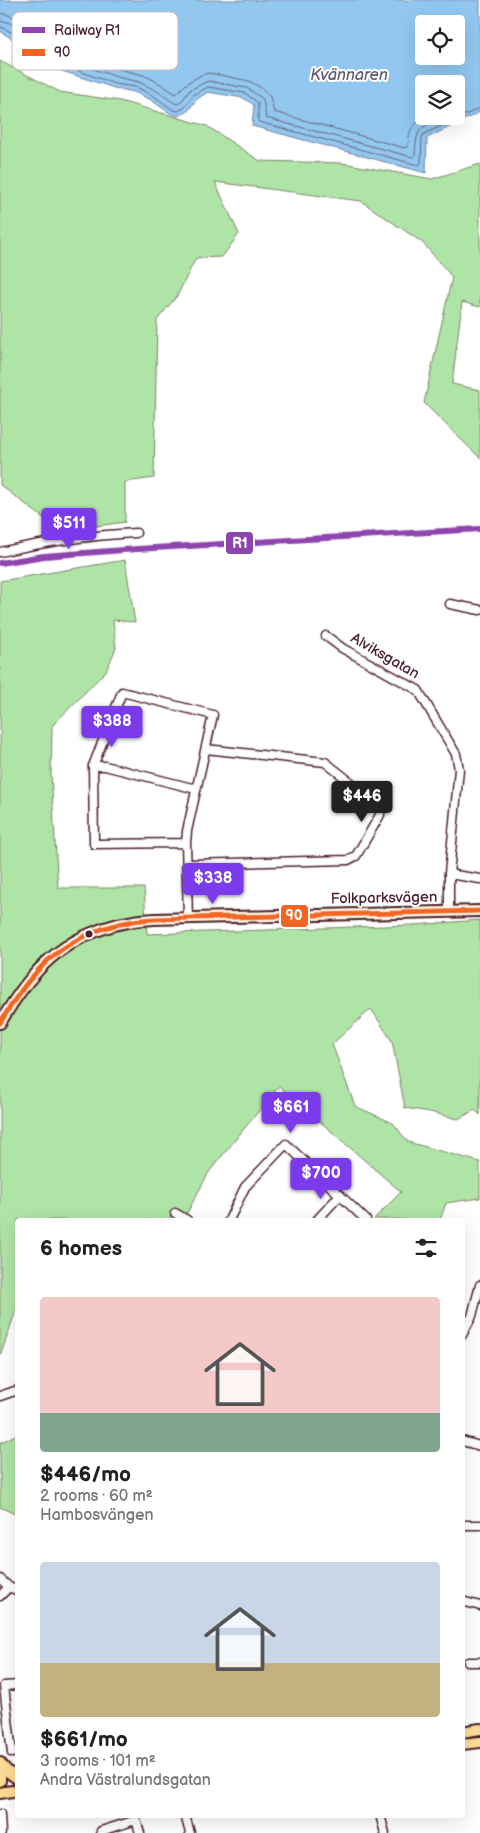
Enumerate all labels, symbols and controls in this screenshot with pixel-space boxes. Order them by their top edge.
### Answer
legend [12,12,178,70]
map controls [415,15,465,125]
button: locate [415,15,465,65]
text: Railway R1 [54,22,120,39]
text: 90 [54,44,70,61]
water label: Kvännaren [310,66,388,85]
button: layers [415,75,465,125]
pin: $511 [39,508,99,550]
text: $511 [52,514,86,533]
line badge: R1 [225,531,254,555]
text: R1 [232,535,248,552]
street label: Alviksgatan [347,629,423,683]
pin: $388 [82,706,142,748]
text: $388 [92,712,132,731]
pin: $446 [332,780,392,823]
text: $446 [342,787,382,806]
pin: $338 [183,862,243,905]
text: $338 [194,869,232,888]
street label: Folkparksvägen [331,888,437,908]
line badge: 90 [280,904,309,928]
text: 90 [286,907,303,924]
unlabelled marker [84,929,94,939]
pin: $661 [261,1092,321,1134]
text: $661 [273,1098,309,1117]
pin: $700 [291,1158,351,1200]
text: $700 [301,1164,341,1183]
icon: filters [412,1234,440,1262]
text: 6 homes [40,1236,122,1261]
icon: home [195,1329,285,1419]
text: $446/mo [40,1462,131,1487]
text: 2 rooms · 60 m² [40,1487,153,1506]
text: Hambosvängen [40,1506,154,1525]
icon: home [195,1594,285,1684]
text: $661/mo [40,1727,128,1752]
text: 3 rooms · 101 m² [40,1752,156,1771]
text: Andra Västralundsgatan [40,1771,211,1790]

